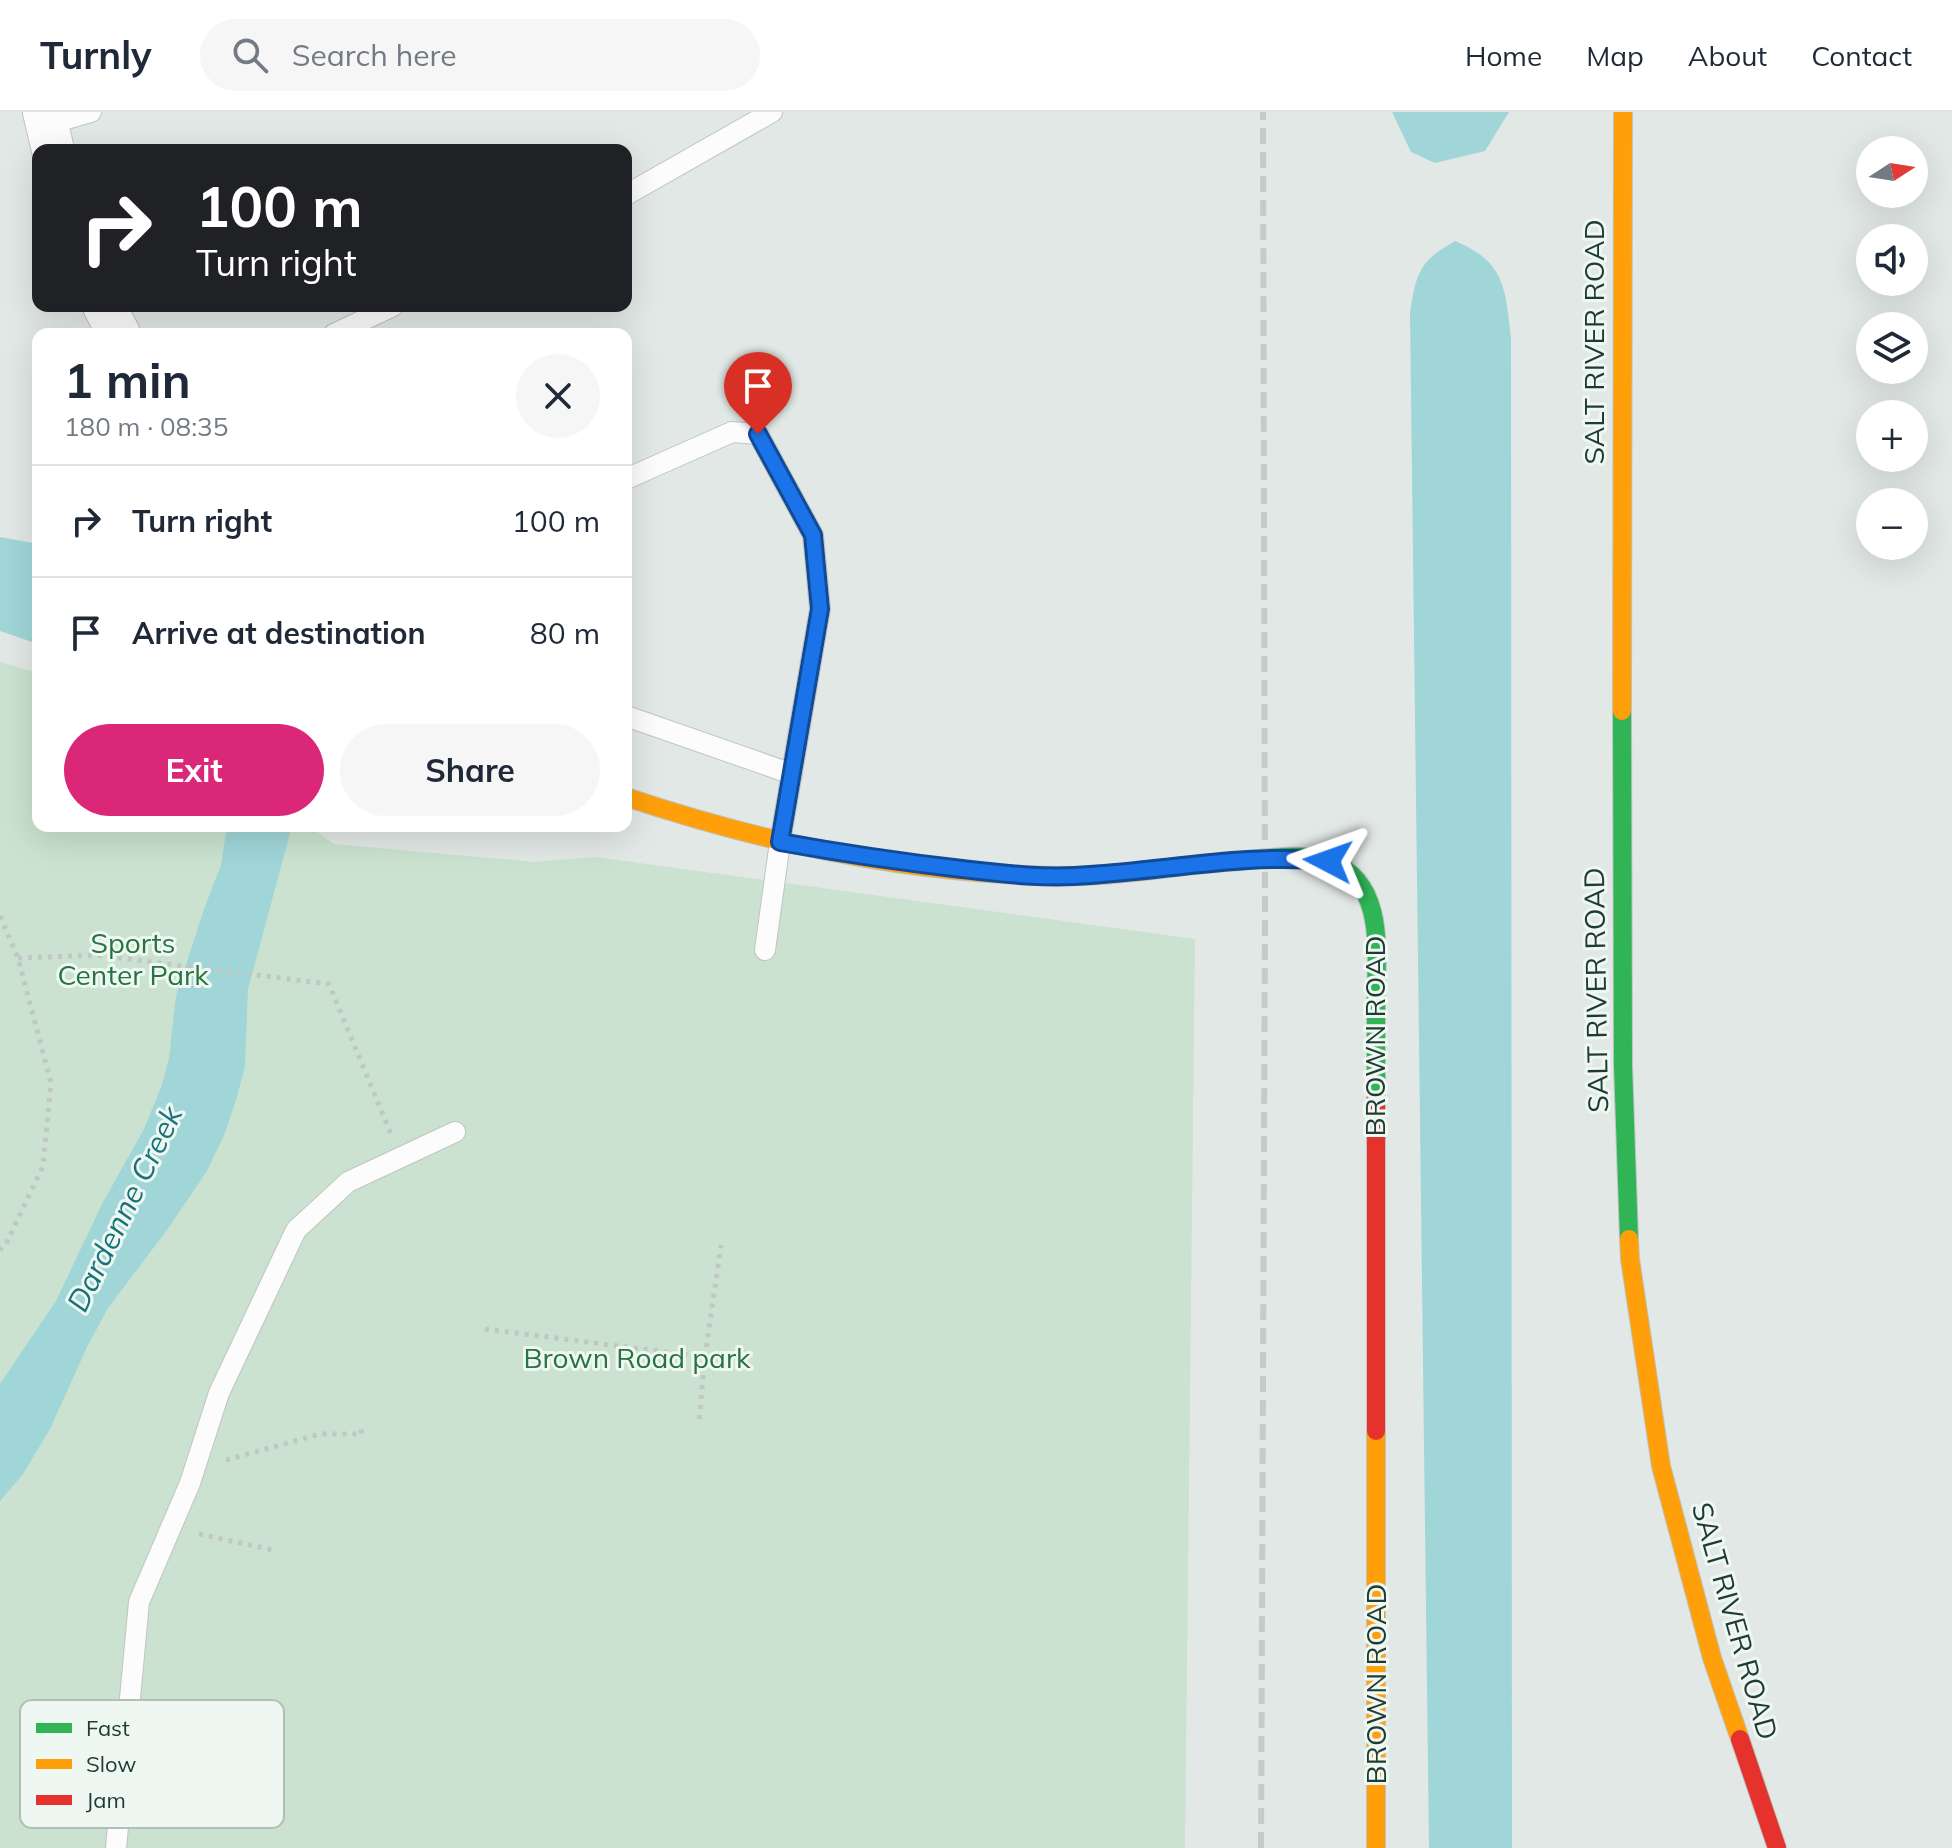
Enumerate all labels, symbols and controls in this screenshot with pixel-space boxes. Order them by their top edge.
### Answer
search box [200,19,760,91]
text: Turnly [40,31,152,79]
icon: search [228,33,272,77]
text: Search here [292,36,457,74]
text: Home [1465,38,1542,73]
text: Map [1586,38,1644,73]
text: About [1688,38,1767,73]
text: Contact [1811,38,1912,73]
north arrow [1856,136,1928,208]
map controls [1856,136,1928,560]
text: 100 m [196,171,363,241]
icon: right [64,176,168,280]
street label: SALT RIVER ROAD [1576,219,1611,465]
button: sound [1856,224,1928,296]
text: Turn right [196,240,357,285]
button: layers [1856,312,1928,384]
text: 1 min [64,350,191,410]
pin [724,352,792,434]
button: close [516,354,600,438]
icon: arrive [736,364,780,408]
button: + [1856,400,1928,472]
text: 180 m · 08:35 [64,410,228,443]
button: − [1856,488,1928,560]
icon: right [64,499,108,543]
text: Turn right [132,502,272,540]
text: 100 m [512,502,600,540]
icon: arrive [64,611,108,655]
text: Arrive at destination [132,614,426,652]
text: 80 m [530,614,600,652]
button: Exit [64,724,324,816]
button: Share [340,724,600,816]
position arrow [1286,819,1370,903]
street label: SALT RIVER ROAD [1576,867,1615,1113]
park label: Sports Center Park [57,925,209,992]
street label: BROWN ROAD [1357,936,1392,1136]
water label: Dardenne Creek [58,1098,191,1318]
park label: Brown Road park [524,1340,751,1375]
street label: SALT RIVER ROAD [1685,1498,1786,1744]
street label: BROWN ROAD [1358,1584,1393,1784]
legend [20,1700,284,1828]
text: Fast [86,1714,130,1742]
text: Slow [86,1750,136,1778]
text: Jam [86,1786,126,1814]

